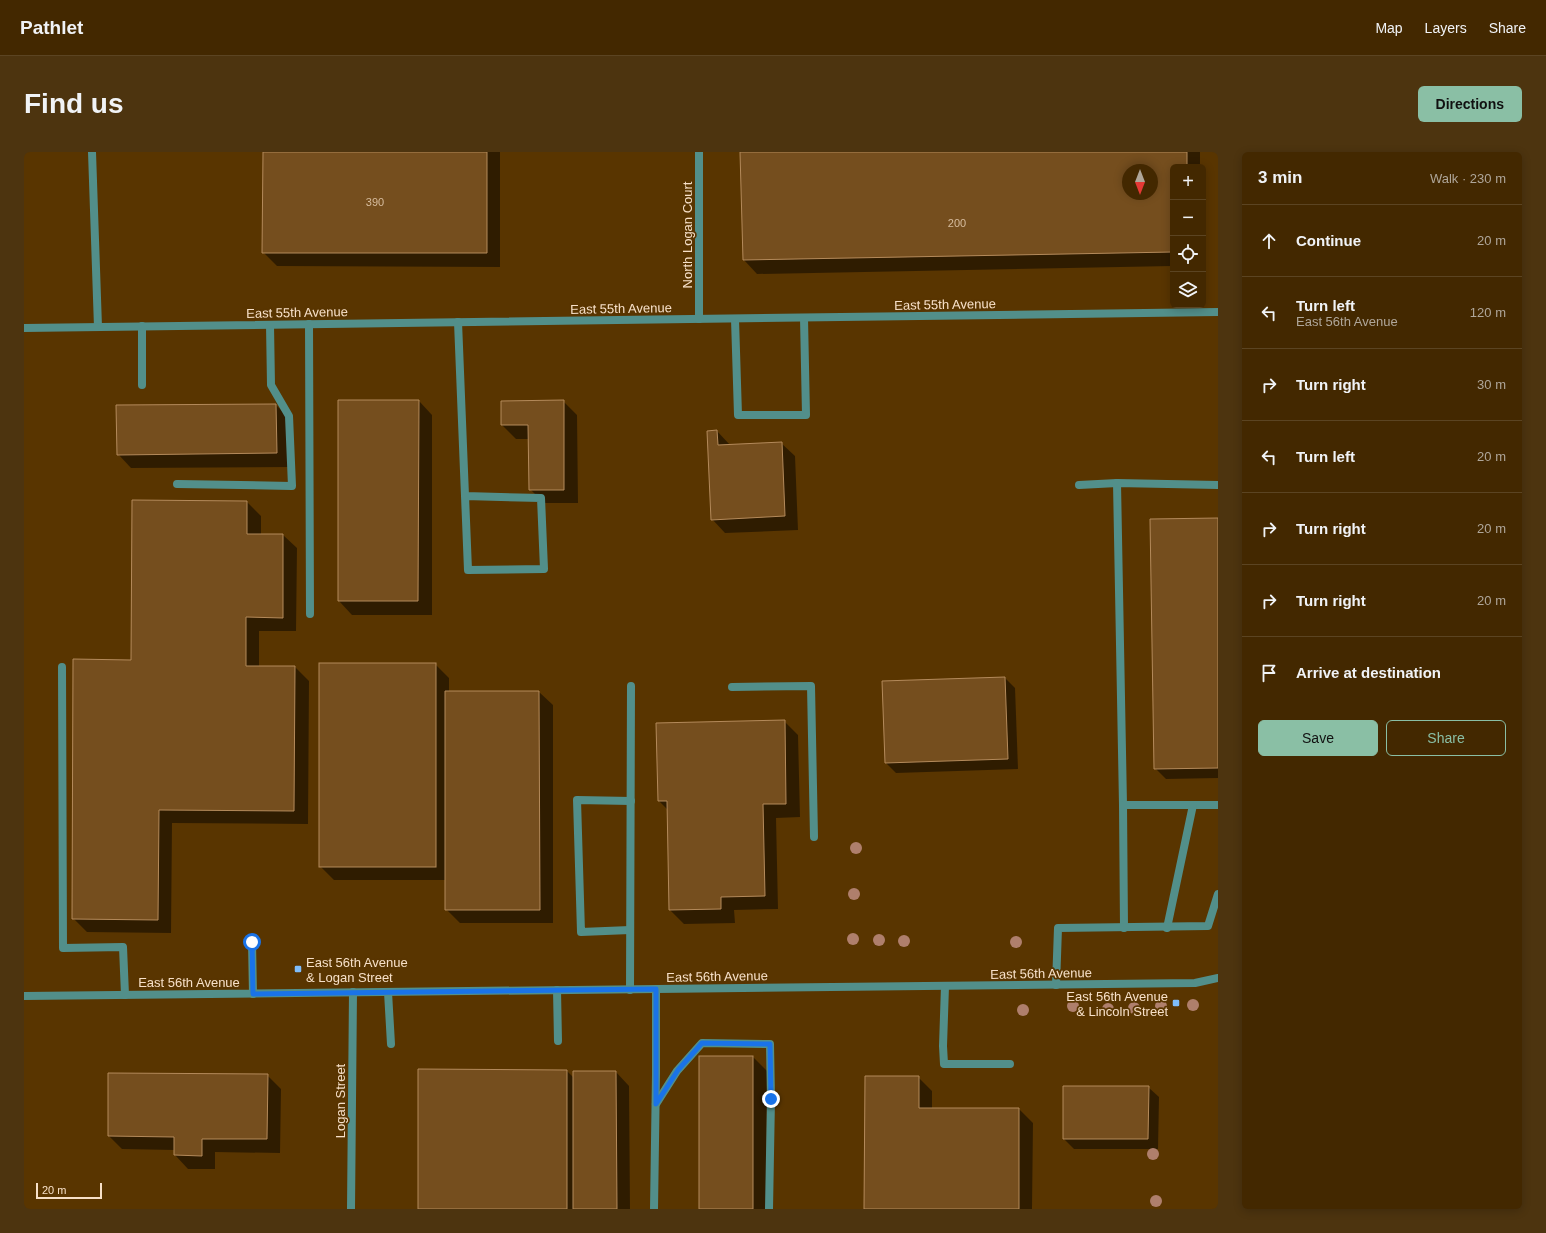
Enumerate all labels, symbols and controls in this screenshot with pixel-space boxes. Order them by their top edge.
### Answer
text: Pathlet [20,17,83,38]
text: Map [1375,20,1403,36]
text: Layers [1425,20,1467,36]
text: Share [1489,20,1526,36]
button: Directions [1418,86,1522,122]
text: Find us [24,88,124,119]
north arrow [1122,164,1158,200]
map controls [1170,164,1206,308]
button: + [1170,164,1206,200]
text: 3 min [1258,168,1302,187]
text: Walk · 230 m [1430,171,1506,186]
street label: North Logan Court [680,181,695,288]
house number: 390 [366,196,384,208]
button: − [1170,200,1206,236]
house number: 200 [948,217,966,229]
icon: ahead [1258,230,1280,252]
text: Continue [1296,232,1361,249]
text: 20 m [1477,233,1506,248]
button: locate [1170,236,1206,272]
button: layers [1170,272,1206,308]
street label: East 55th Avenue [894,296,996,313]
text: Turn left [1296,297,1355,314]
street label: East 55th Avenue [570,300,672,317]
icon: left [1258,302,1280,324]
street label: East 55th Avenue [246,304,348,321]
text: 120 m [1470,305,1506,320]
text: East 56th Avenue [1296,314,1398,329]
icon: right [1258,374,1280,396]
text: Turn right [1296,376,1366,393]
text: 30 m [1477,377,1506,392]
icon: left [1258,446,1280,468]
text: Turn left [1296,448,1355,465]
text: 20 m [1477,449,1506,464]
icon: right [1258,518,1280,540]
text: Turn right [1296,520,1366,537]
text: 20 m [1477,521,1506,536]
icon: right [1258,590,1280,612]
text: Turn right [1296,592,1366,609]
text: 20 m [1477,593,1506,608]
icon: arrive [1258,662,1280,684]
text: Arrive at destination [1296,664,1441,681]
button: Save [1258,720,1378,756]
button: Share [1386,720,1506,756]
route start [243,933,261,951]
place label: East 56th Avenue & Logan Street [306,955,408,985]
marker: East 56th Avenue & Logan Street [293,964,303,974]
street label: East 56th Avenue [990,965,1092,982]
street label: East 56th Avenue [666,968,768,985]
street label: East 56th Avenue [138,975,240,990]
place label: East 56th Avenue & Lincoln Street [1066,989,1168,1019]
marker: East 56th Avenue & Lincoln Street [1171,998,1181,1008]
street label: Logan Street [333,1063,348,1138]
route end [762,1090,780,1108]
scale bar [36,1181,102,1200]
text: 20 m [42,1184,66,1196]

